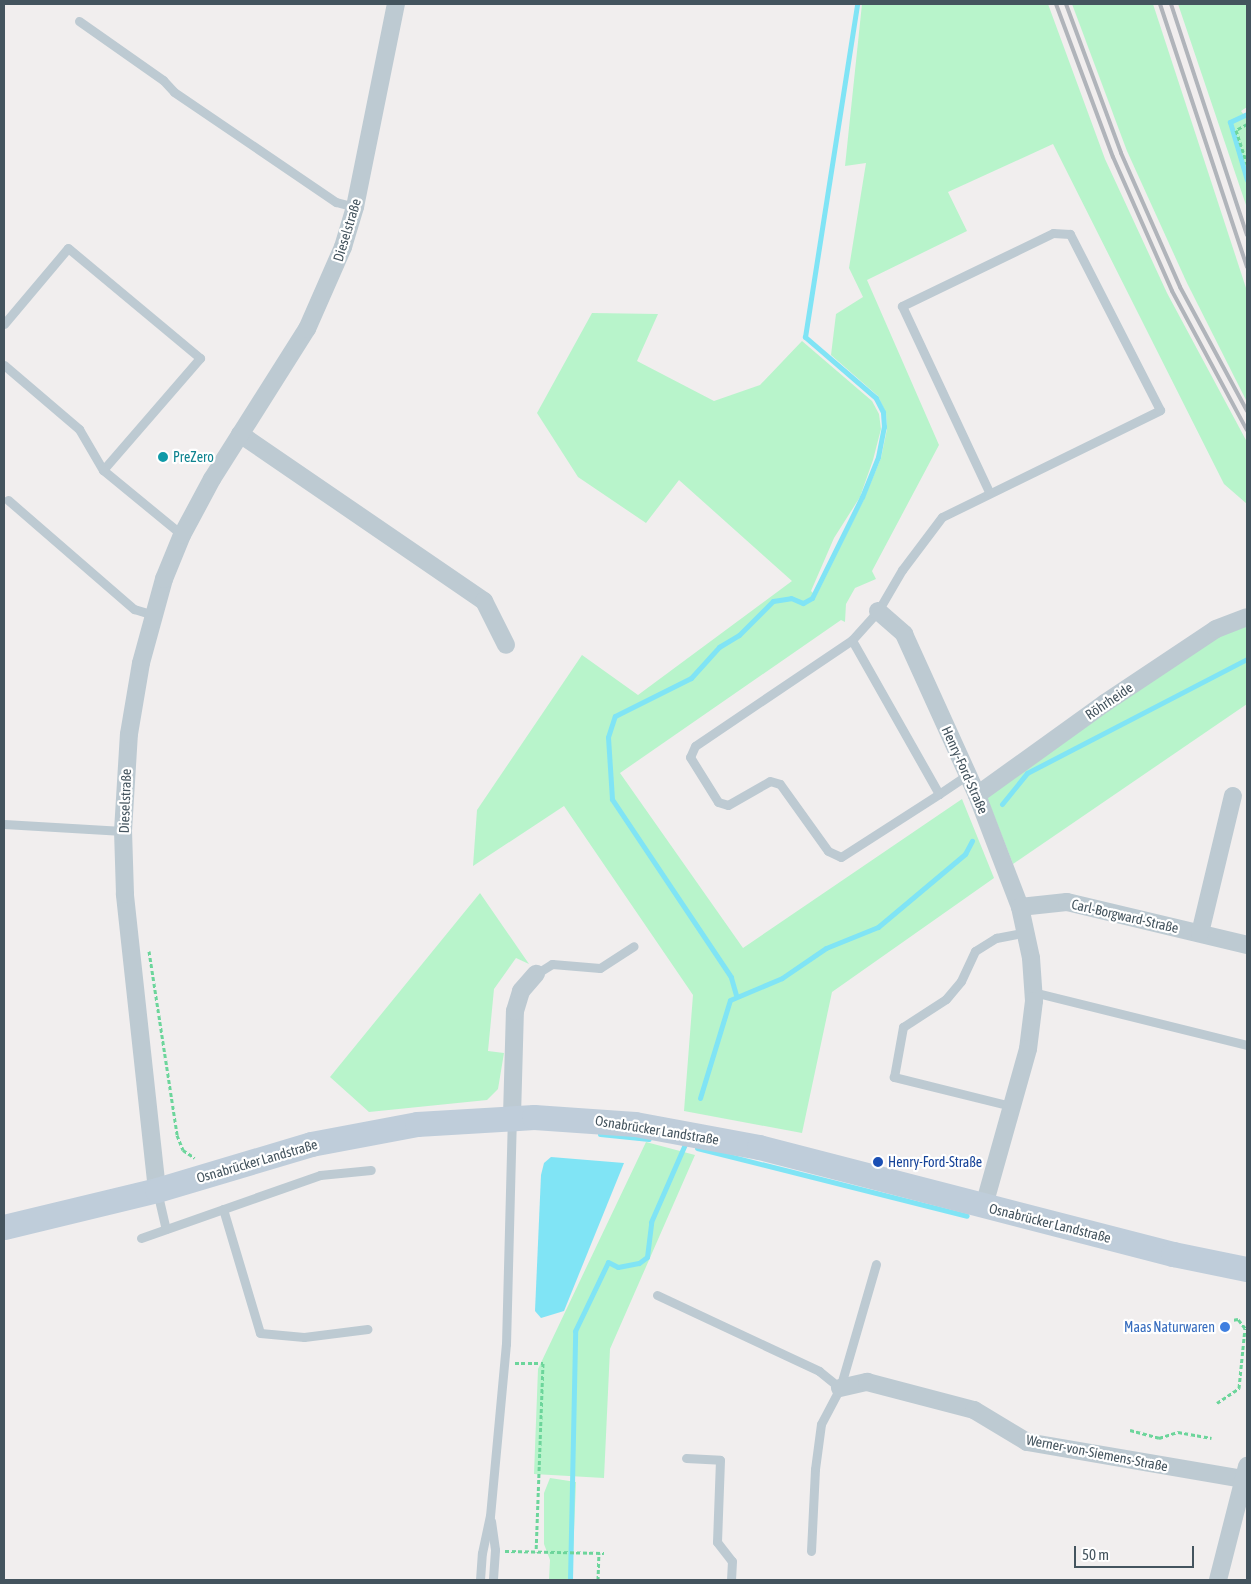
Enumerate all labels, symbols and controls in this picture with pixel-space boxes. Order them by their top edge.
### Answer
street label: Dieselstraße [330,197,364,263]
place label: PreZero [173,449,214,465]
marker: PreZero [157,451,169,463]
street label: Röhrheide [1082,679,1136,723]
street label: Henry-Ford-Straße [938,724,992,816]
street label: Dieselstraße [115,768,135,834]
street label: Carl-Borgward-Straße [1070,896,1180,936]
street label: Osnabrücker Landstraße [594,1112,720,1148]
street label: Osnabrücker Landstraße [195,1136,319,1186]
place label: Henry-Ford-Straße [888,1154,982,1170]
marker: Henry-Ford-Straße [872,1156,884,1168]
street label: Osnabrücker Landstraße [987,1200,1113,1246]
place label: Maas Naturwaren [1124,1319,1215,1335]
marker: Maas Naturwaren [1219,1321,1231,1333]
street label: Werner-von-Siemens-Straße [1025,1431,1169,1475]
scale bar [1076,1536,1196,1568]
text: 50 m [1082,1546,1109,1563]

